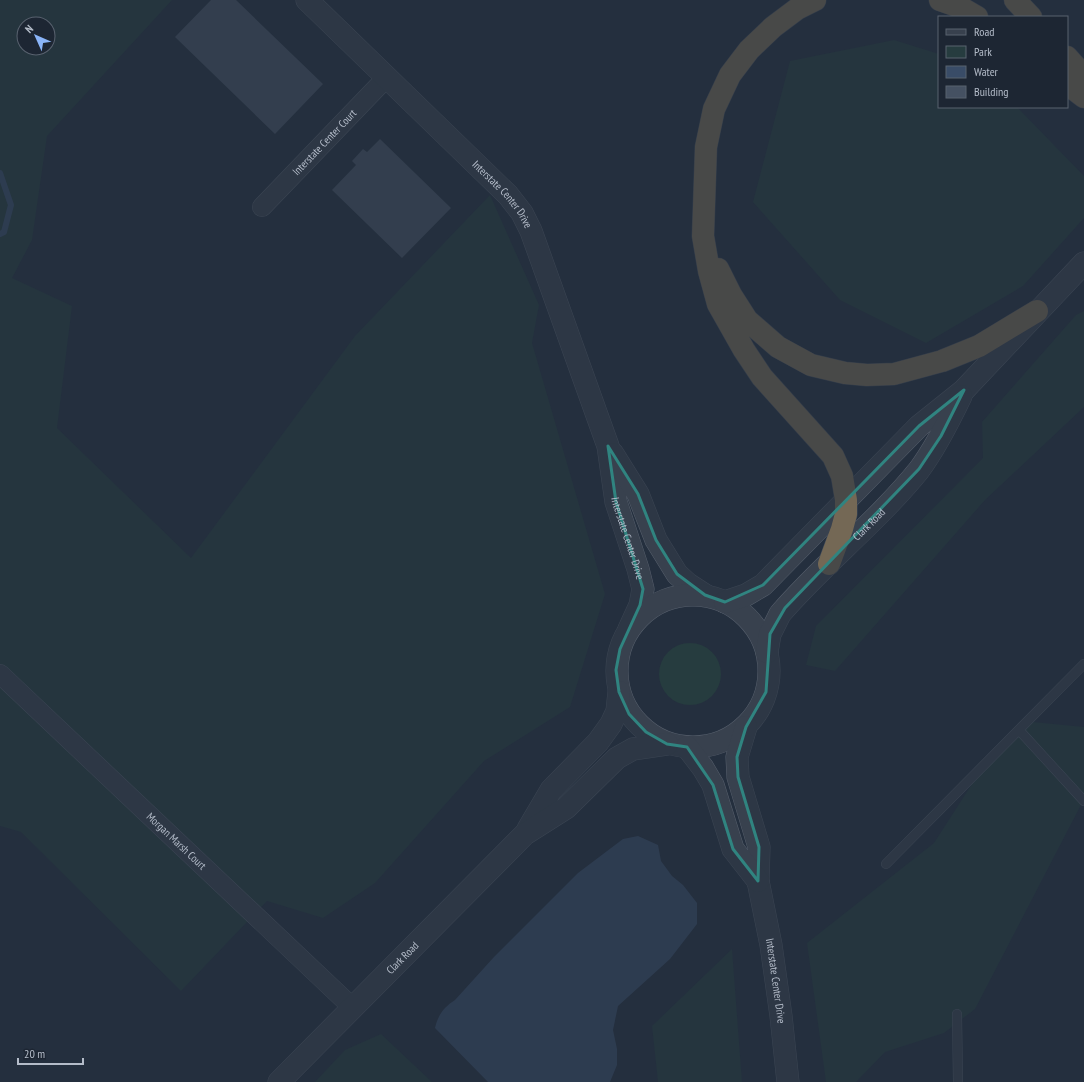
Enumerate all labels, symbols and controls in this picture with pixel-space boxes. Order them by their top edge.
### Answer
north arrow [16,16,56,56]
legend [938,16,1068,108]
text: N [22,22,36,36]
text: Road [974,24,994,39]
text: Park [974,44,992,59]
text: Water [974,64,999,79]
text: Building [974,84,1009,99]
street label: Interstate Center Court [289,106,359,178]
street label: Interstate Center Drive [469,157,536,231]
street label: Interstate Center Drive [608,496,647,581]
street label: Clark Road [850,505,888,543]
street label: Morgan Marsh Court [144,809,209,873]
street label: Interstate Center Drive [763,937,789,1025]
street label: Clark Road [383,938,422,977]
scale bar [18,1040,83,1066]
text: 20 m [24,1046,45,1061]

